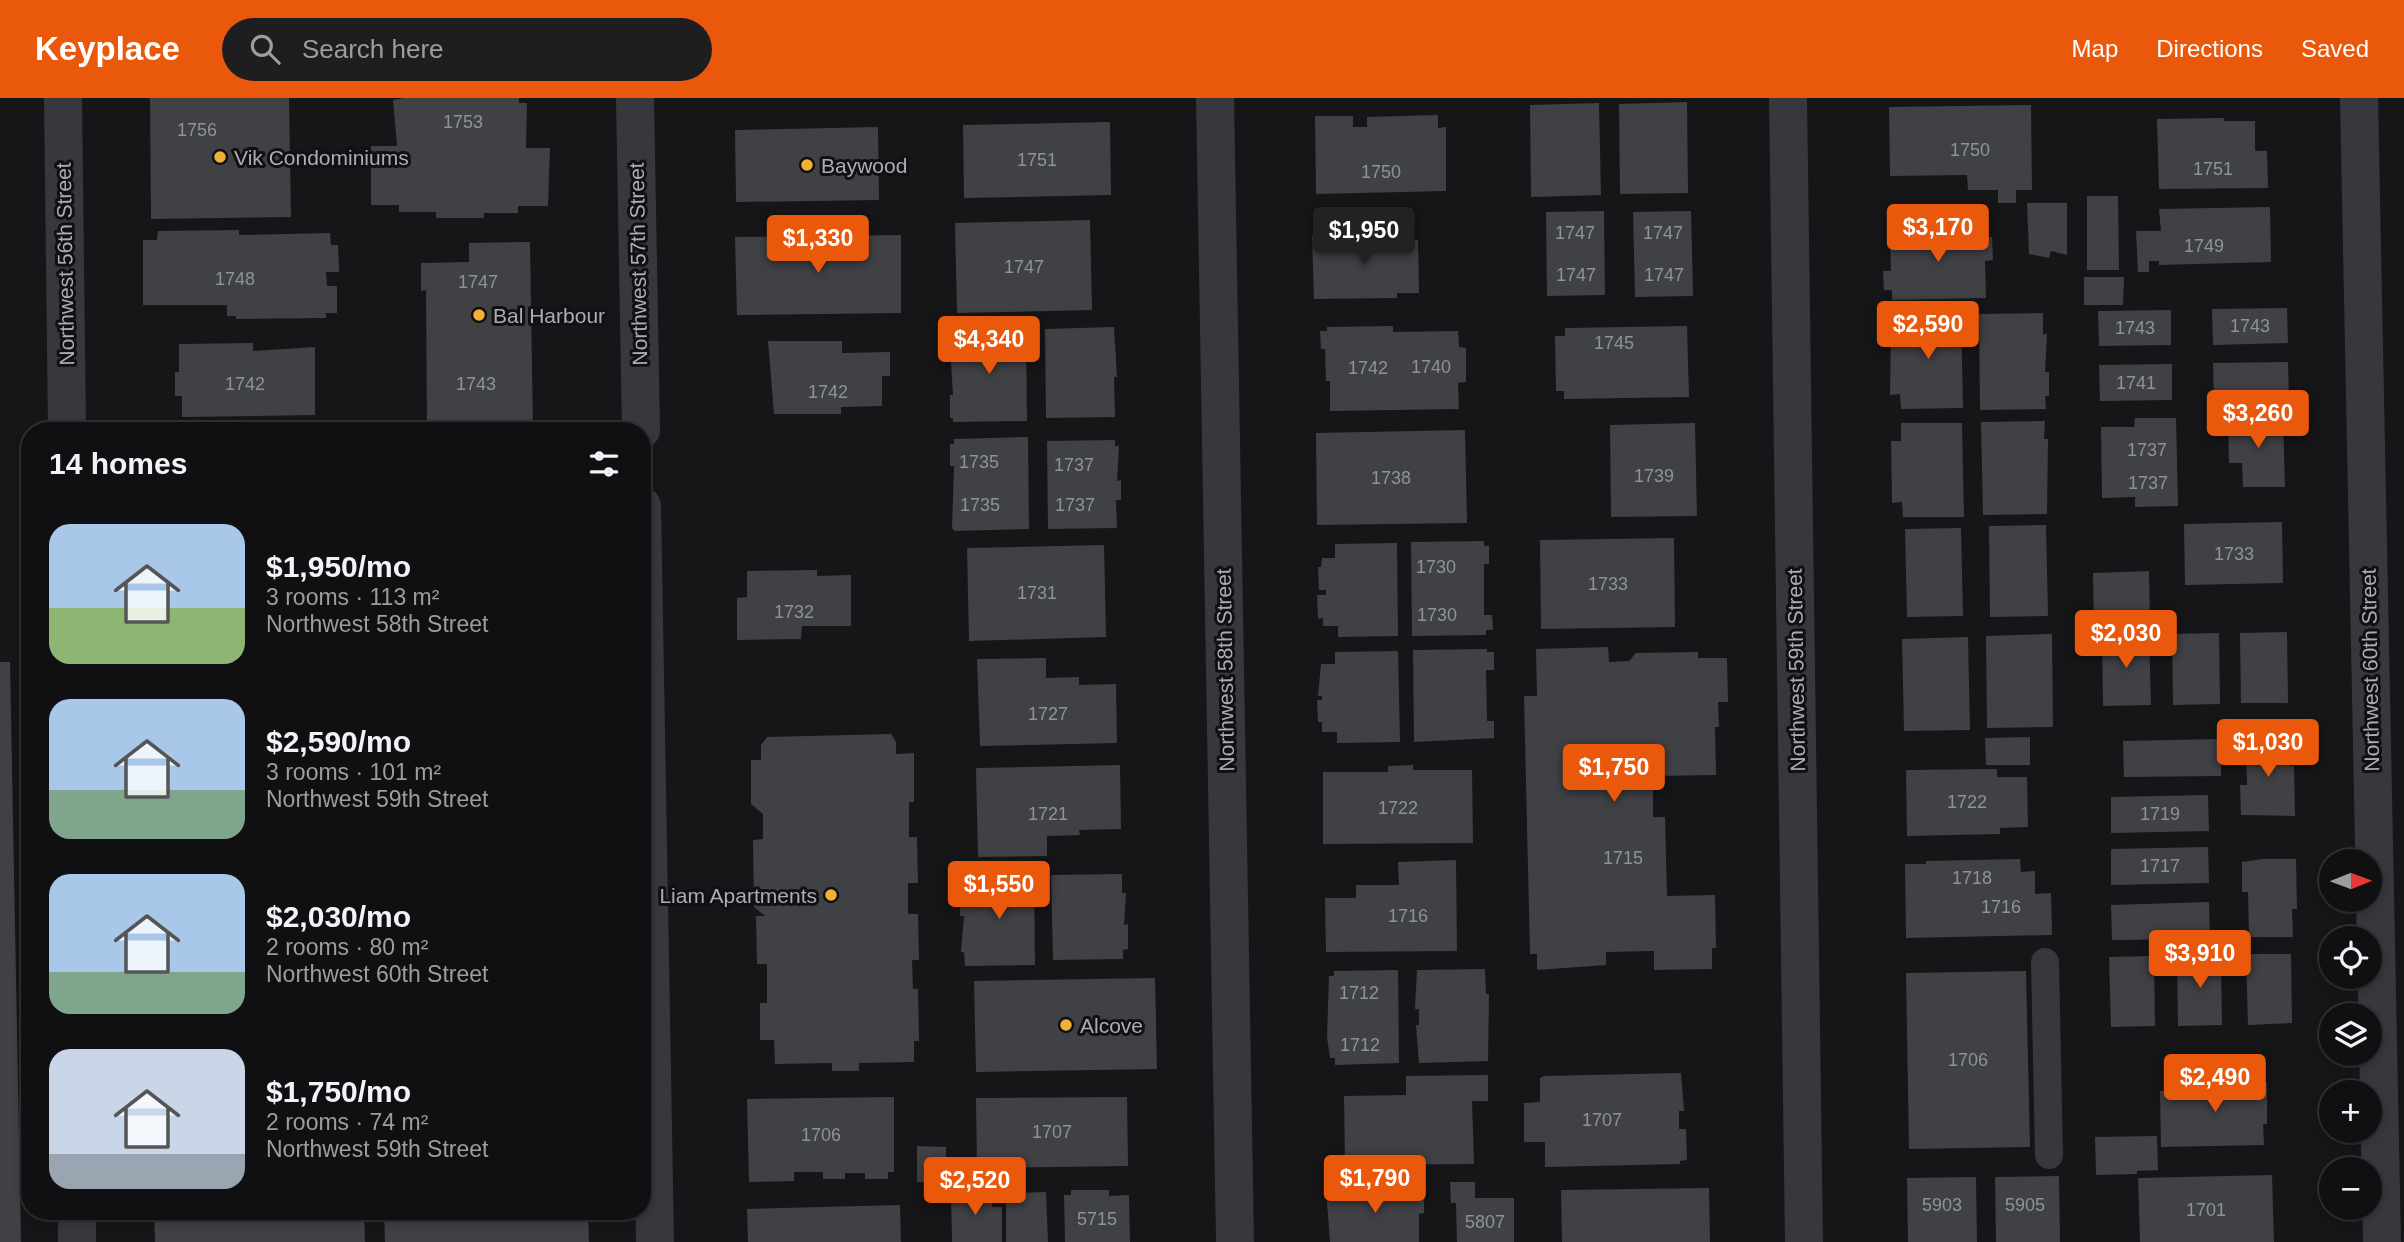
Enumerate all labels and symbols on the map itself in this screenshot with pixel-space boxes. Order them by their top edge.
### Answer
house number: 1753 [443,112,483,132]
house number: 1756 [177,120,217,140]
house number: 1750 [1950,140,1990,160]
place label: Vik Condominiums [234,146,409,169]
marker: Vik Condominiums [212,149,228,165]
house number: 1751 [1017,150,1057,170]
place label: Baywood [821,154,907,177]
marker: Baywood [799,157,815,173]
house number: 1751 [2193,159,2233,179]
street label: Northwest 56th Street [52,162,78,366]
street label: Northwest 57th Street [625,162,651,366]
house number: 1750 [1361,162,1401,182]
pin: $3,170 [1881,204,1995,264]
pin: $1,950 [1307,208,1421,267]
pin: $1,330 [761,216,875,275]
house number: 1747 [1555,223,1595,243]
house number: 1747 [1643,223,1683,243]
house number: 1749 [2184,236,2224,256]
house number: 1747 [1004,257,1044,277]
house number: 1747 [1556,265,1596,285]
house number: 1747 [1644,265,1684,285]
house number: 1748 [215,269,255,289]
house number: 1747 [458,272,498,292]
pin: $2,590 [1871,302,1985,361]
place label: Bal Harbour [493,304,605,327]
marker: Bal Harbour [471,307,487,323]
pin: $4,340 [932,316,1046,376]
house number: 1743 [2230,316,2270,336]
house number: 1743 [2115,318,2155,338]
house number: 1745 [1594,333,1634,353]
house number: 1740 [1411,357,1451,377]
house number: 1742 [1348,358,1388,378]
house number: 1741 [2116,373,2156,393]
house number: 1742 [225,374,265,394]
house number: 1743 [456,374,496,394]
house number: 1742 [808,382,848,402]
pin: $3,260 [2201,390,2315,450]
house number: 1737 [2127,440,2167,460]
house number: 1735 [959,452,999,472]
house number: 1737 [1054,455,1094,475]
house number: 1739 [1634,466,1674,486]
house number: 1738 [1371,468,1411,488]
house number: 1737 [2128,473,2168,493]
house number: 1735 [960,495,1000,515]
house number: 1737 [1055,495,1095,515]
house number: 1733 [2214,544,2254,564]
house number: 1730 [1416,557,1456,577]
street label: Northwest 58th Street [1212,568,1238,772]
street label: Northwest 59th Street [1783,568,1809,772]
street label: Northwest 60th Street [2357,568,2383,772]
house number: 1733 [1588,574,1628,594]
house number: 1731 [1017,583,1057,603]
house number: 1732 [774,602,814,622]
house number: 1730 [1417,605,1457,625]
pin: $2,030 [2069,610,2183,670]
house number: 1727 [1028,704,1068,724]
pin: $1,030 [2211,720,2325,779]
pin: $1,750 [1557,744,1671,804]
house number: 1722 [1947,792,1987,812]
house number: 1722 [1378,798,1418,818]
house number: 1721 [1028,804,1068,824]
house number: 1719 [2140,804,2180,824]
house number: 1715 [1603,848,1643,868]
north arrow [2319,849,2382,912]
house number: 1717 [2140,856,2180,876]
pin: $1,550 [942,862,1056,921]
house number: 1718 [1952,868,1992,888]
place label: Liam Apartments [659,884,817,907]
marker: Liam Apartments [823,887,839,903]
house number: 1716 [1981,897,2021,917]
house number: 1716 [1388,906,1428,926]
pin: $3,910 [2143,930,2257,990]
house number: 1712 [1339,983,1379,1003]
place label: Alcove [1080,1014,1143,1037]
marker: Alcove [1058,1017,1074,1033]
house number: 1712 [1340,1035,1380,1055]
house number: 1706 [1948,1050,1988,1070]
pin: $2,490 [2158,1054,2272,1114]
house number: 1707 [1582,1110,1622,1130]
house number: 1707 [1032,1122,1072,1142]
house number: 1706 [801,1125,841,1145]
pin: $1,790 [1318,1156,1432,1215]
pin: $2,520 [918,1158,1032,1217]
house number: 5903 [1922,1195,1962,1215]
house number: 5905 [2005,1195,2045,1215]
house number: 1701 [2186,1200,2226,1220]
house number: 5715 [1077,1209,1117,1229]
house number: 5807 [1465,1212,1505,1232]

